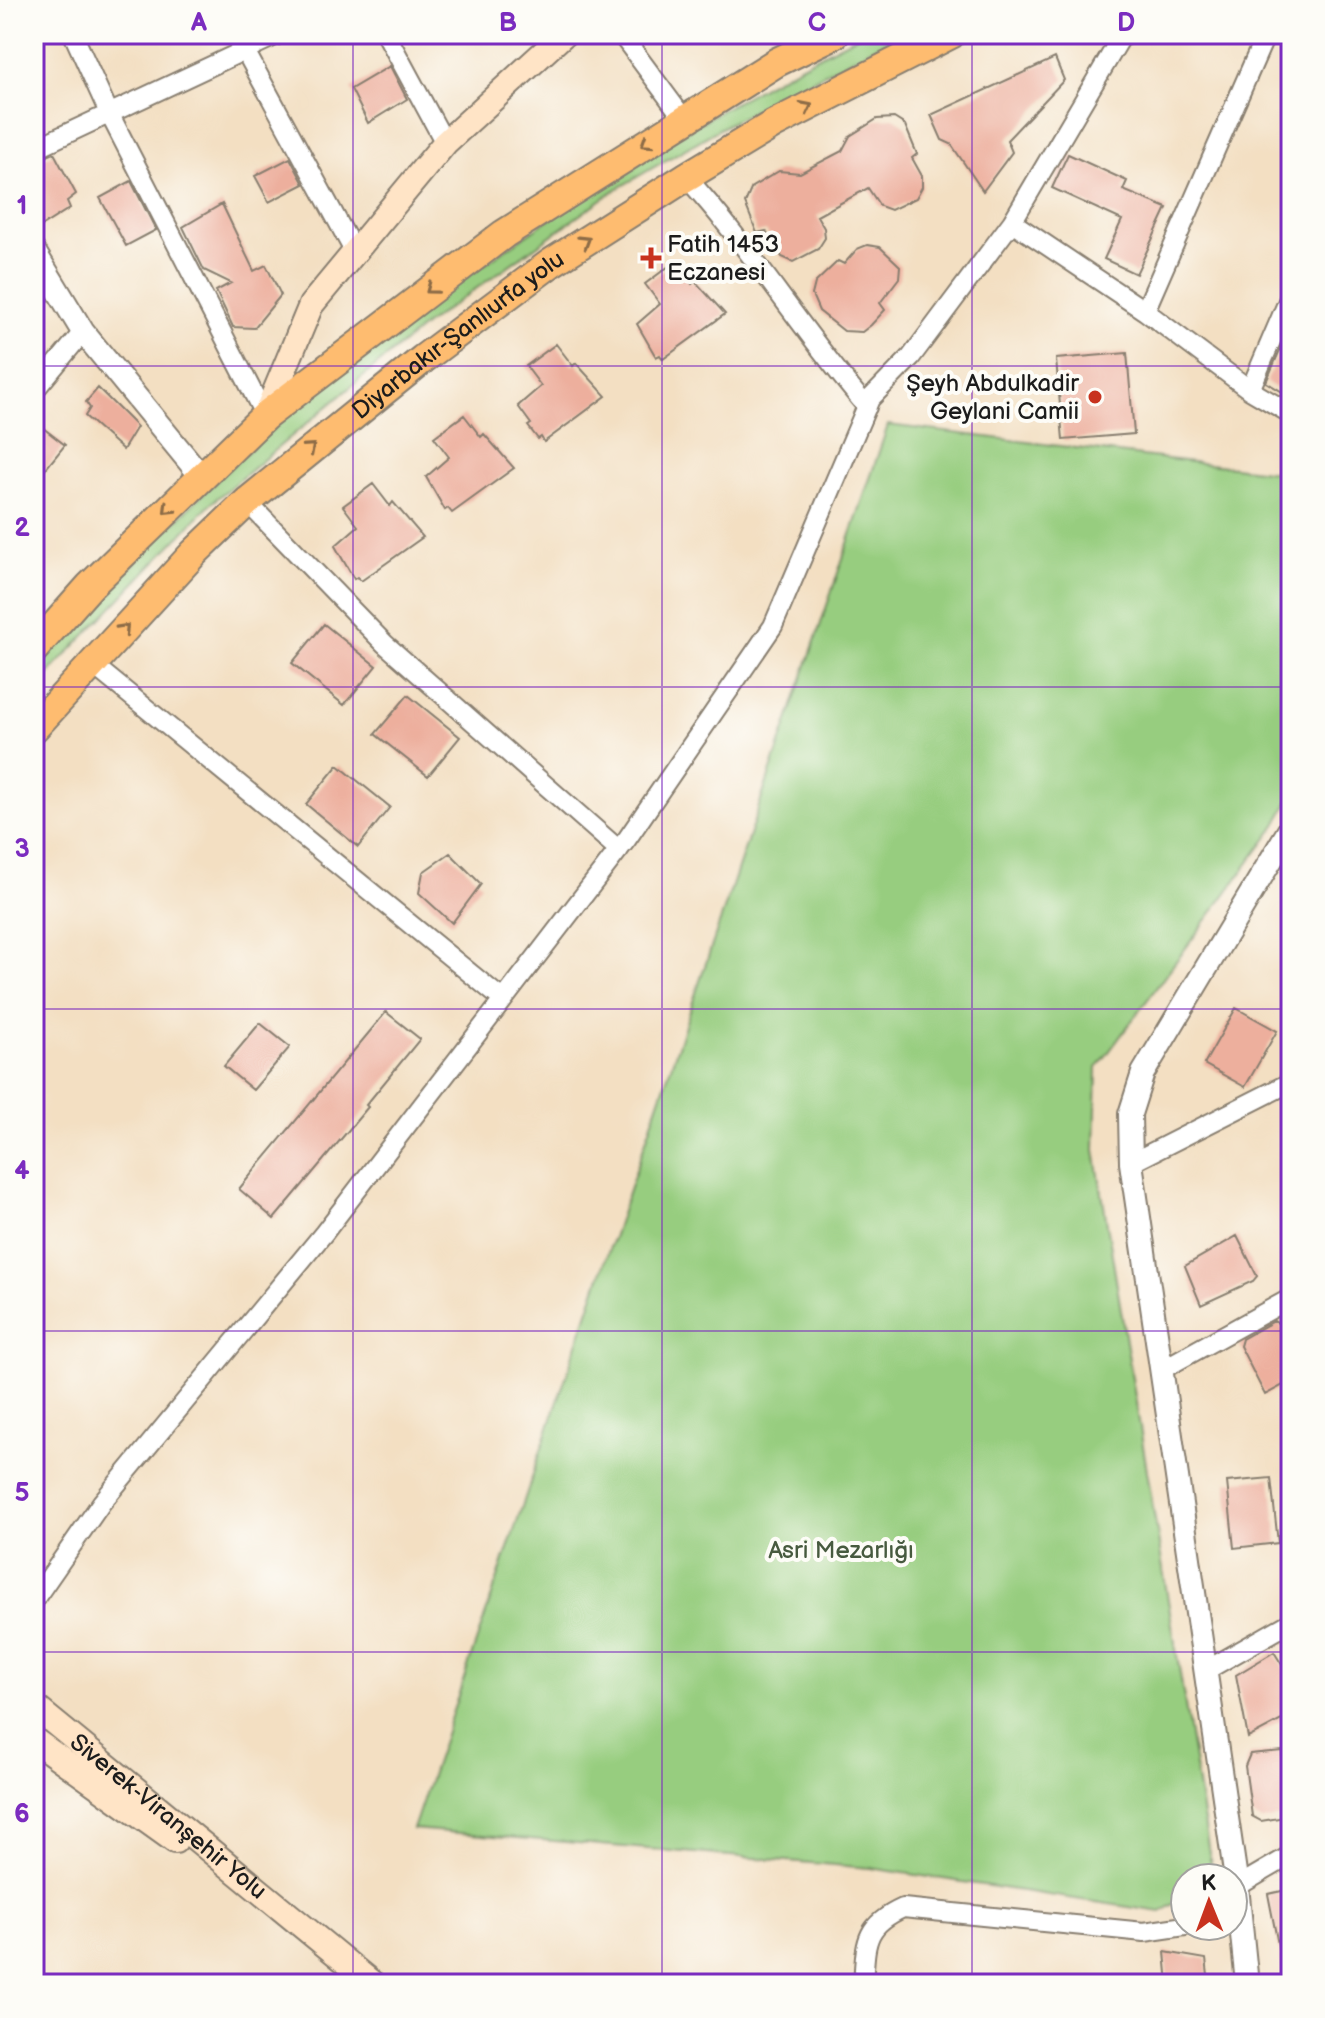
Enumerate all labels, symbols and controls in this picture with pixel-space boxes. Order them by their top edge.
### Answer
text: A [190,8,207,39]
text: B [499,8,517,39]
text: C [808,8,826,39]
text: D [1117,8,1135,39]
one-way arrow [799,101,814,117]
one-way arrow [640,133,655,148]
text: 1 [17,191,27,222]
place label: Fatih 1453 Eczanesi [667,230,779,287]
one-way arrow [576,235,591,250]
street label: Diyarbakır-Şanlıurfa yolu [346,244,570,426]
marker: Fatih 1453 Eczanesi [642,249,660,267]
one-way arrow [426,279,440,293]
place label: Şeyh Abdulkadir Geylani Camii [906,369,1079,426]
marker: Şeyh Abdulkadir Geylani Camii [1086,388,1104,406]
one-way arrow [301,443,316,458]
one-way arrow [163,500,177,514]
text: 2 [14,513,30,544]
one-way arrow [115,624,130,638]
text: 3 [14,834,30,865]
text: 4 [14,1156,30,1187]
text: 5 [14,1478,30,1509]
park label: Asri Mezarlığı [768,1536,914,1565]
street label: Siverek-Viranşehir Yolu [64,1728,272,1906]
text: 6 [14,1799,30,1830]
north arrow [1169,1862,1249,1942]
text: K [1201,1870,1216,1897]

